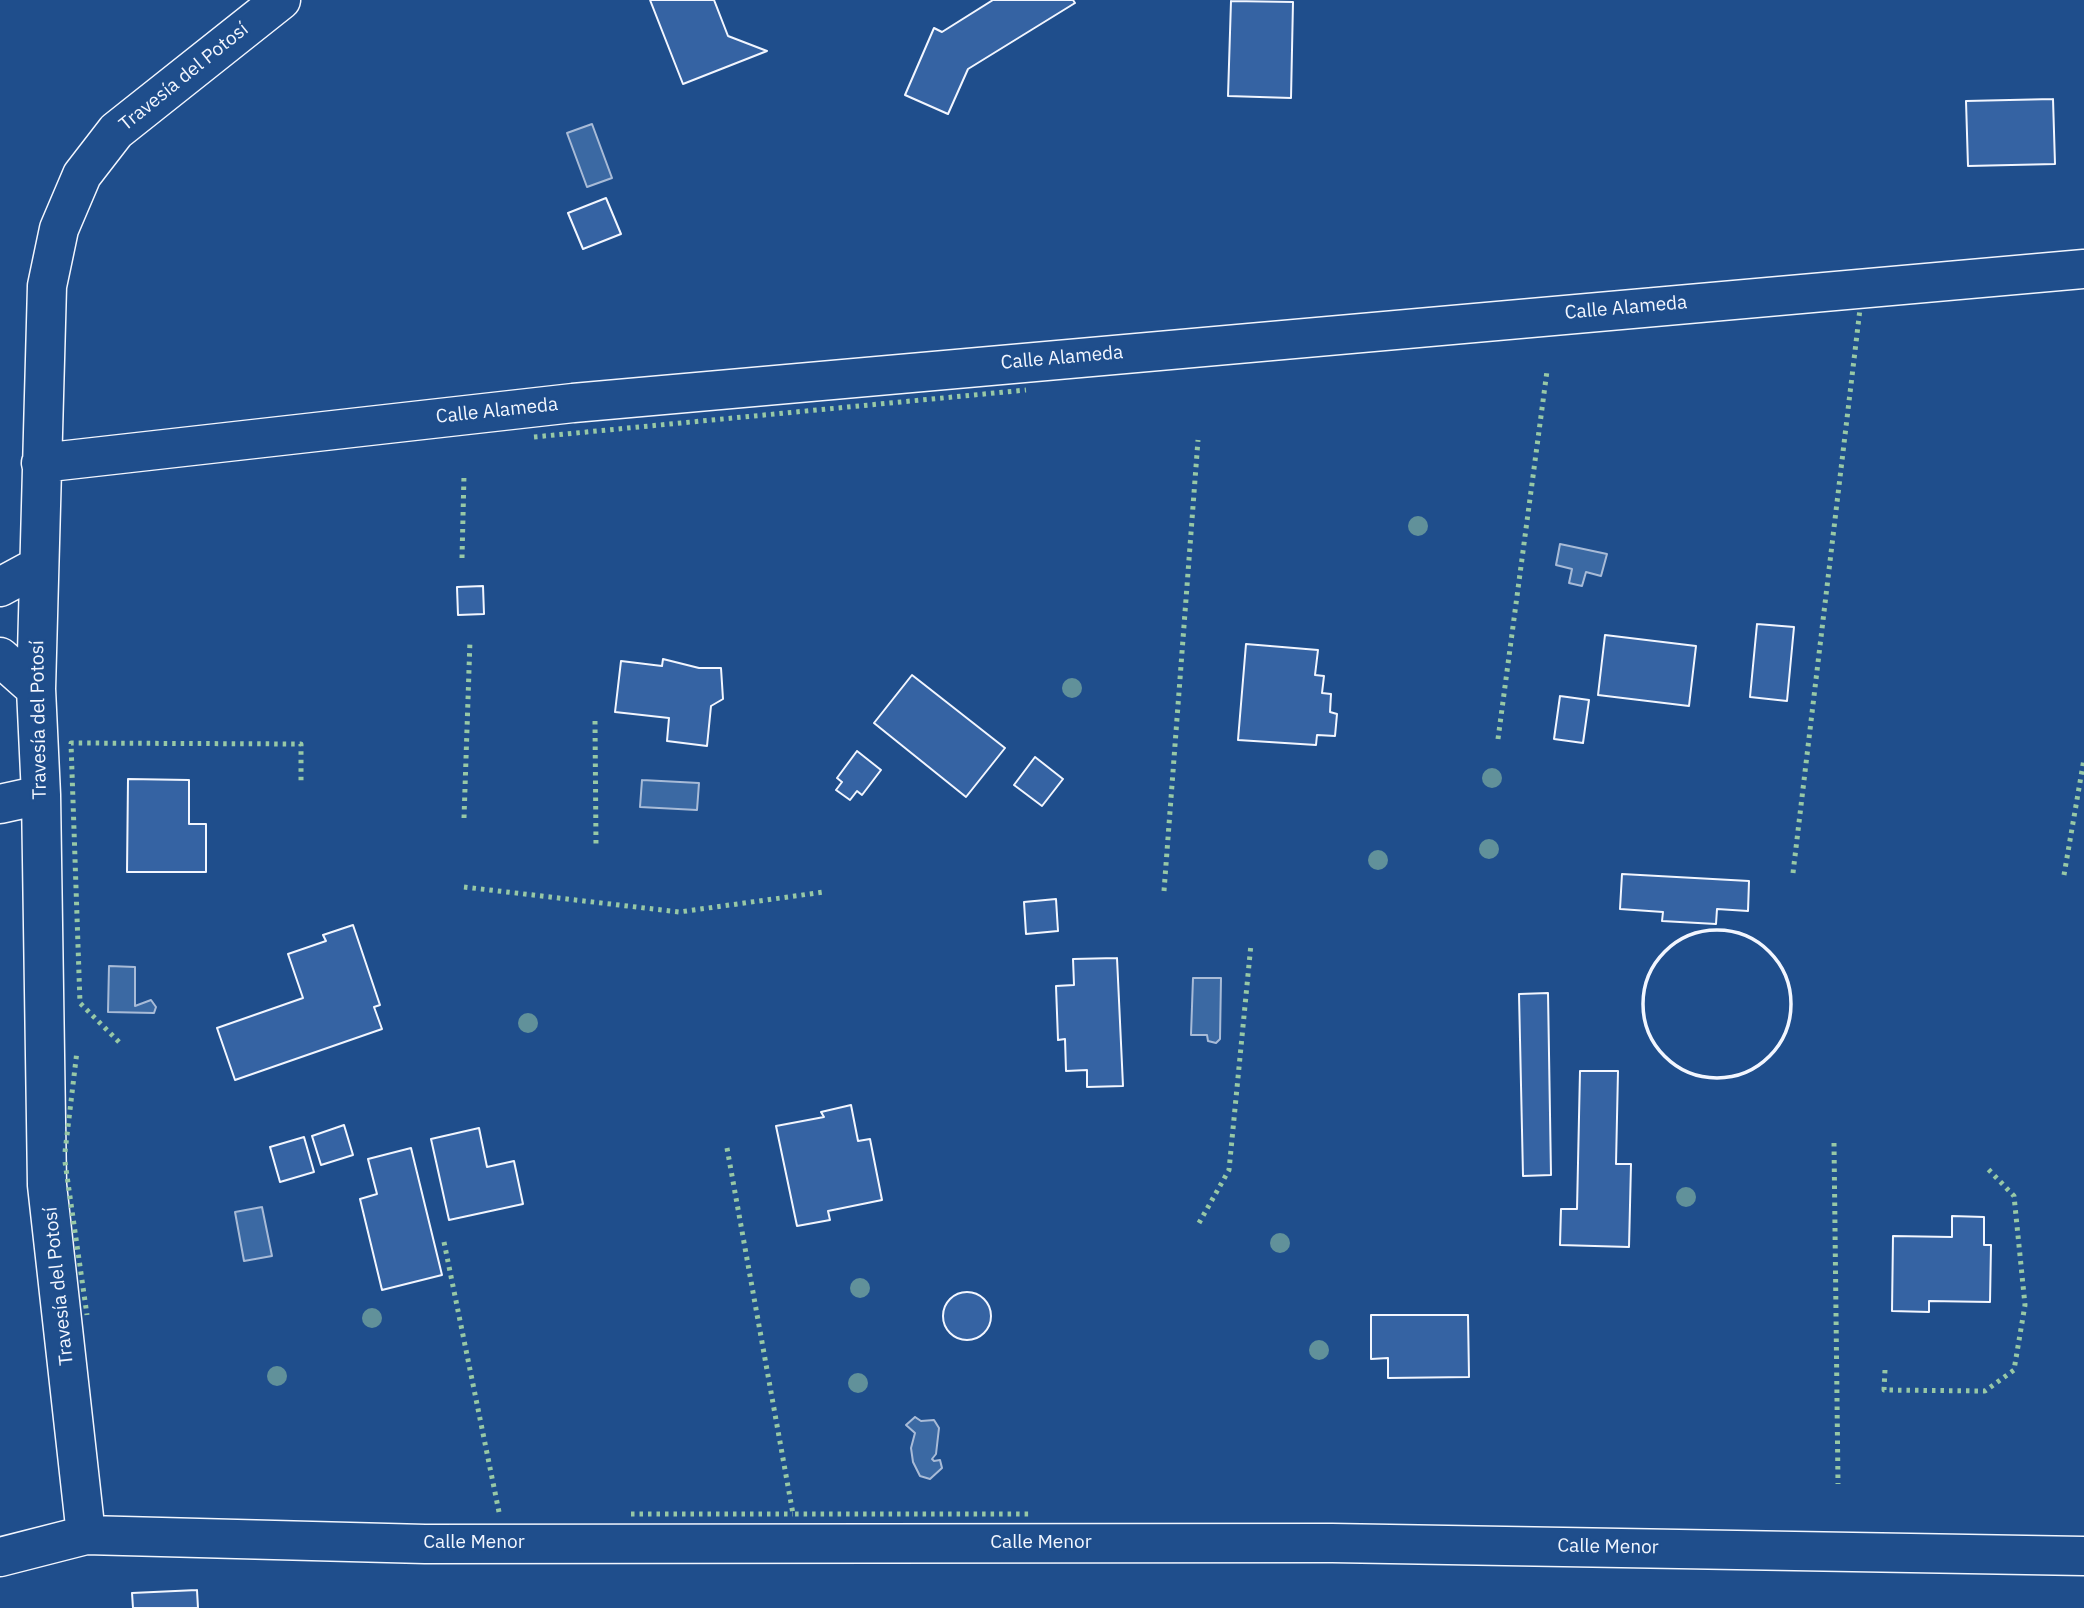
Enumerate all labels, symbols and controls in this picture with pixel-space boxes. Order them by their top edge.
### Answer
street label: Travesía del Potosí [115,18,253,136]
street label: Calle Alameda [1564,291,1688,325]
street label: Calle Alameda [1000,341,1124,375]
street label: Calle Alameda [435,393,559,429]
street label: Travesía del Potosí [26,640,52,800]
street label: Travesía del Potosí [39,1206,79,1366]
street label: Calle Menor [423,1532,525,1554]
street label: Calle Menor [990,1532,1092,1554]
street label: Calle Menor [1557,1535,1659,1559]

